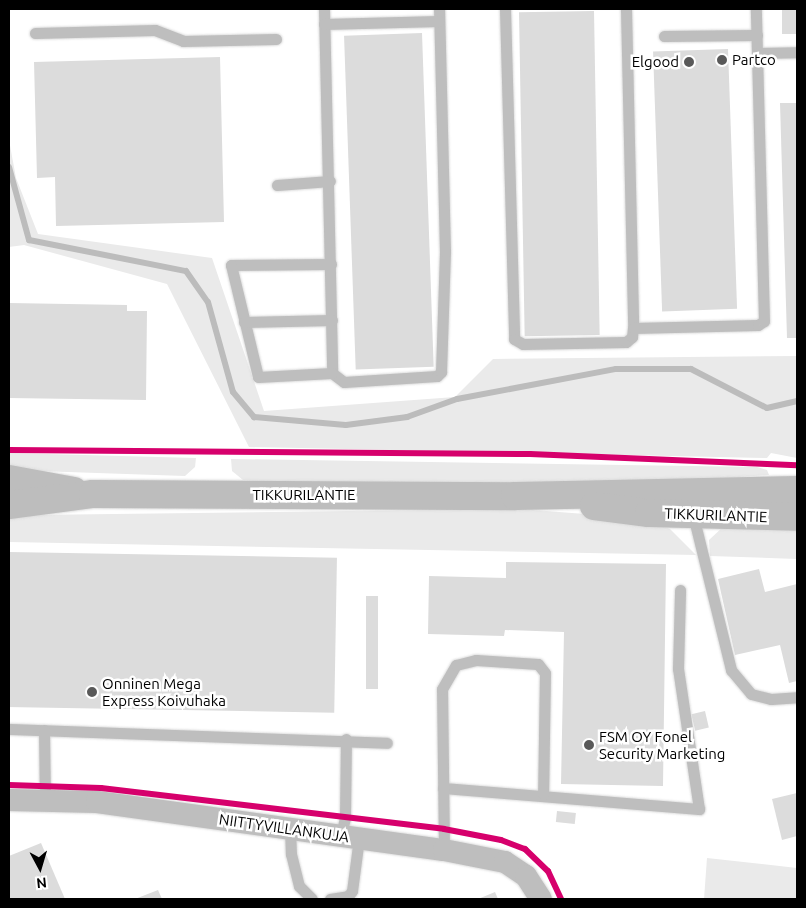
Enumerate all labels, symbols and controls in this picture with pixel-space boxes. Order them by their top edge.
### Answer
place label: Partco [732,51,776,69]
place label: Elgood [632,53,679,71]
marker: Partco [716,54,728,66]
marker: Elgood [683,56,695,68]
street label: TIKKURILANTIE [252,486,356,504]
street label: TIKKURILANTIE [664,504,768,526]
place label: Onninen Mega Express Koivuhaka [102,674,226,709]
marker: Onninen Mega Express Koivuhaka [86,686,98,698]
place label: FSM OY Fonel Security Marketing [599,727,725,762]
marker: FSM OY Fonel Security Marketing [583,739,595,751]
street label: NIITTYVILLANKUJA [218,810,350,846]
north arrow [15,843,65,893]
text: N [36,874,48,891]

